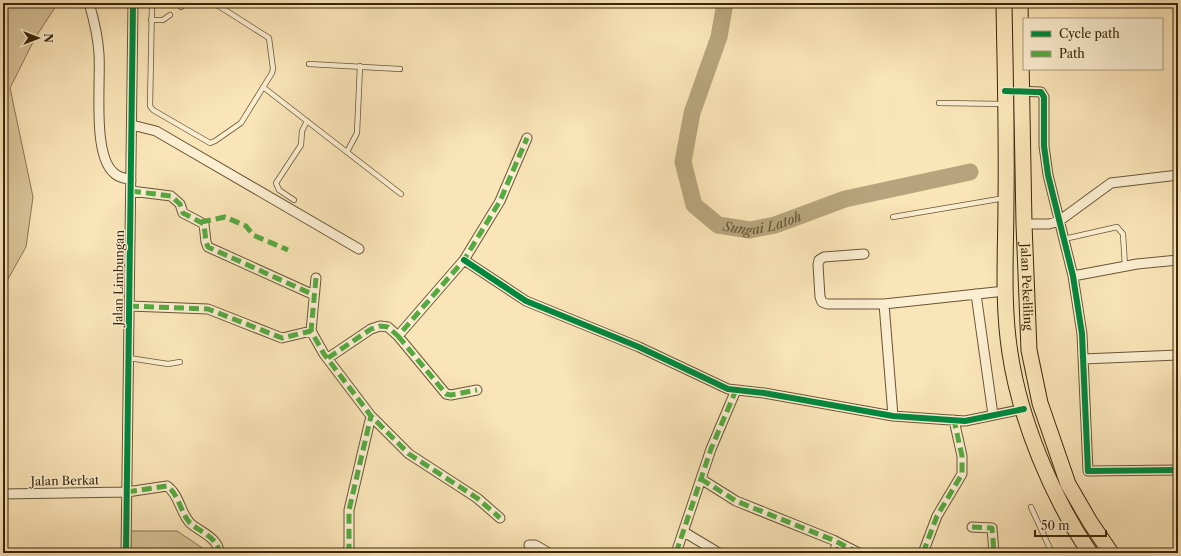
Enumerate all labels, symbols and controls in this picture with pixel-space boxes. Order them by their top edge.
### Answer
north arrow [18,18,58,58]
legend [1023,18,1163,70]
text: Cycle path [1059,26,1120,41]
text: N [41,33,55,43]
text: Path [1059,46,1085,61]
water label: Sungai Latoh [721,208,803,238]
street label: Jalan Limbungan [110,229,127,328]
street label: Jalan Pekeliling [1018,241,1036,331]
street label: Jalan Berkat [29,472,100,489]
scale bar [1035,512,1106,538]
text: 50 m [1041,518,1070,533]

